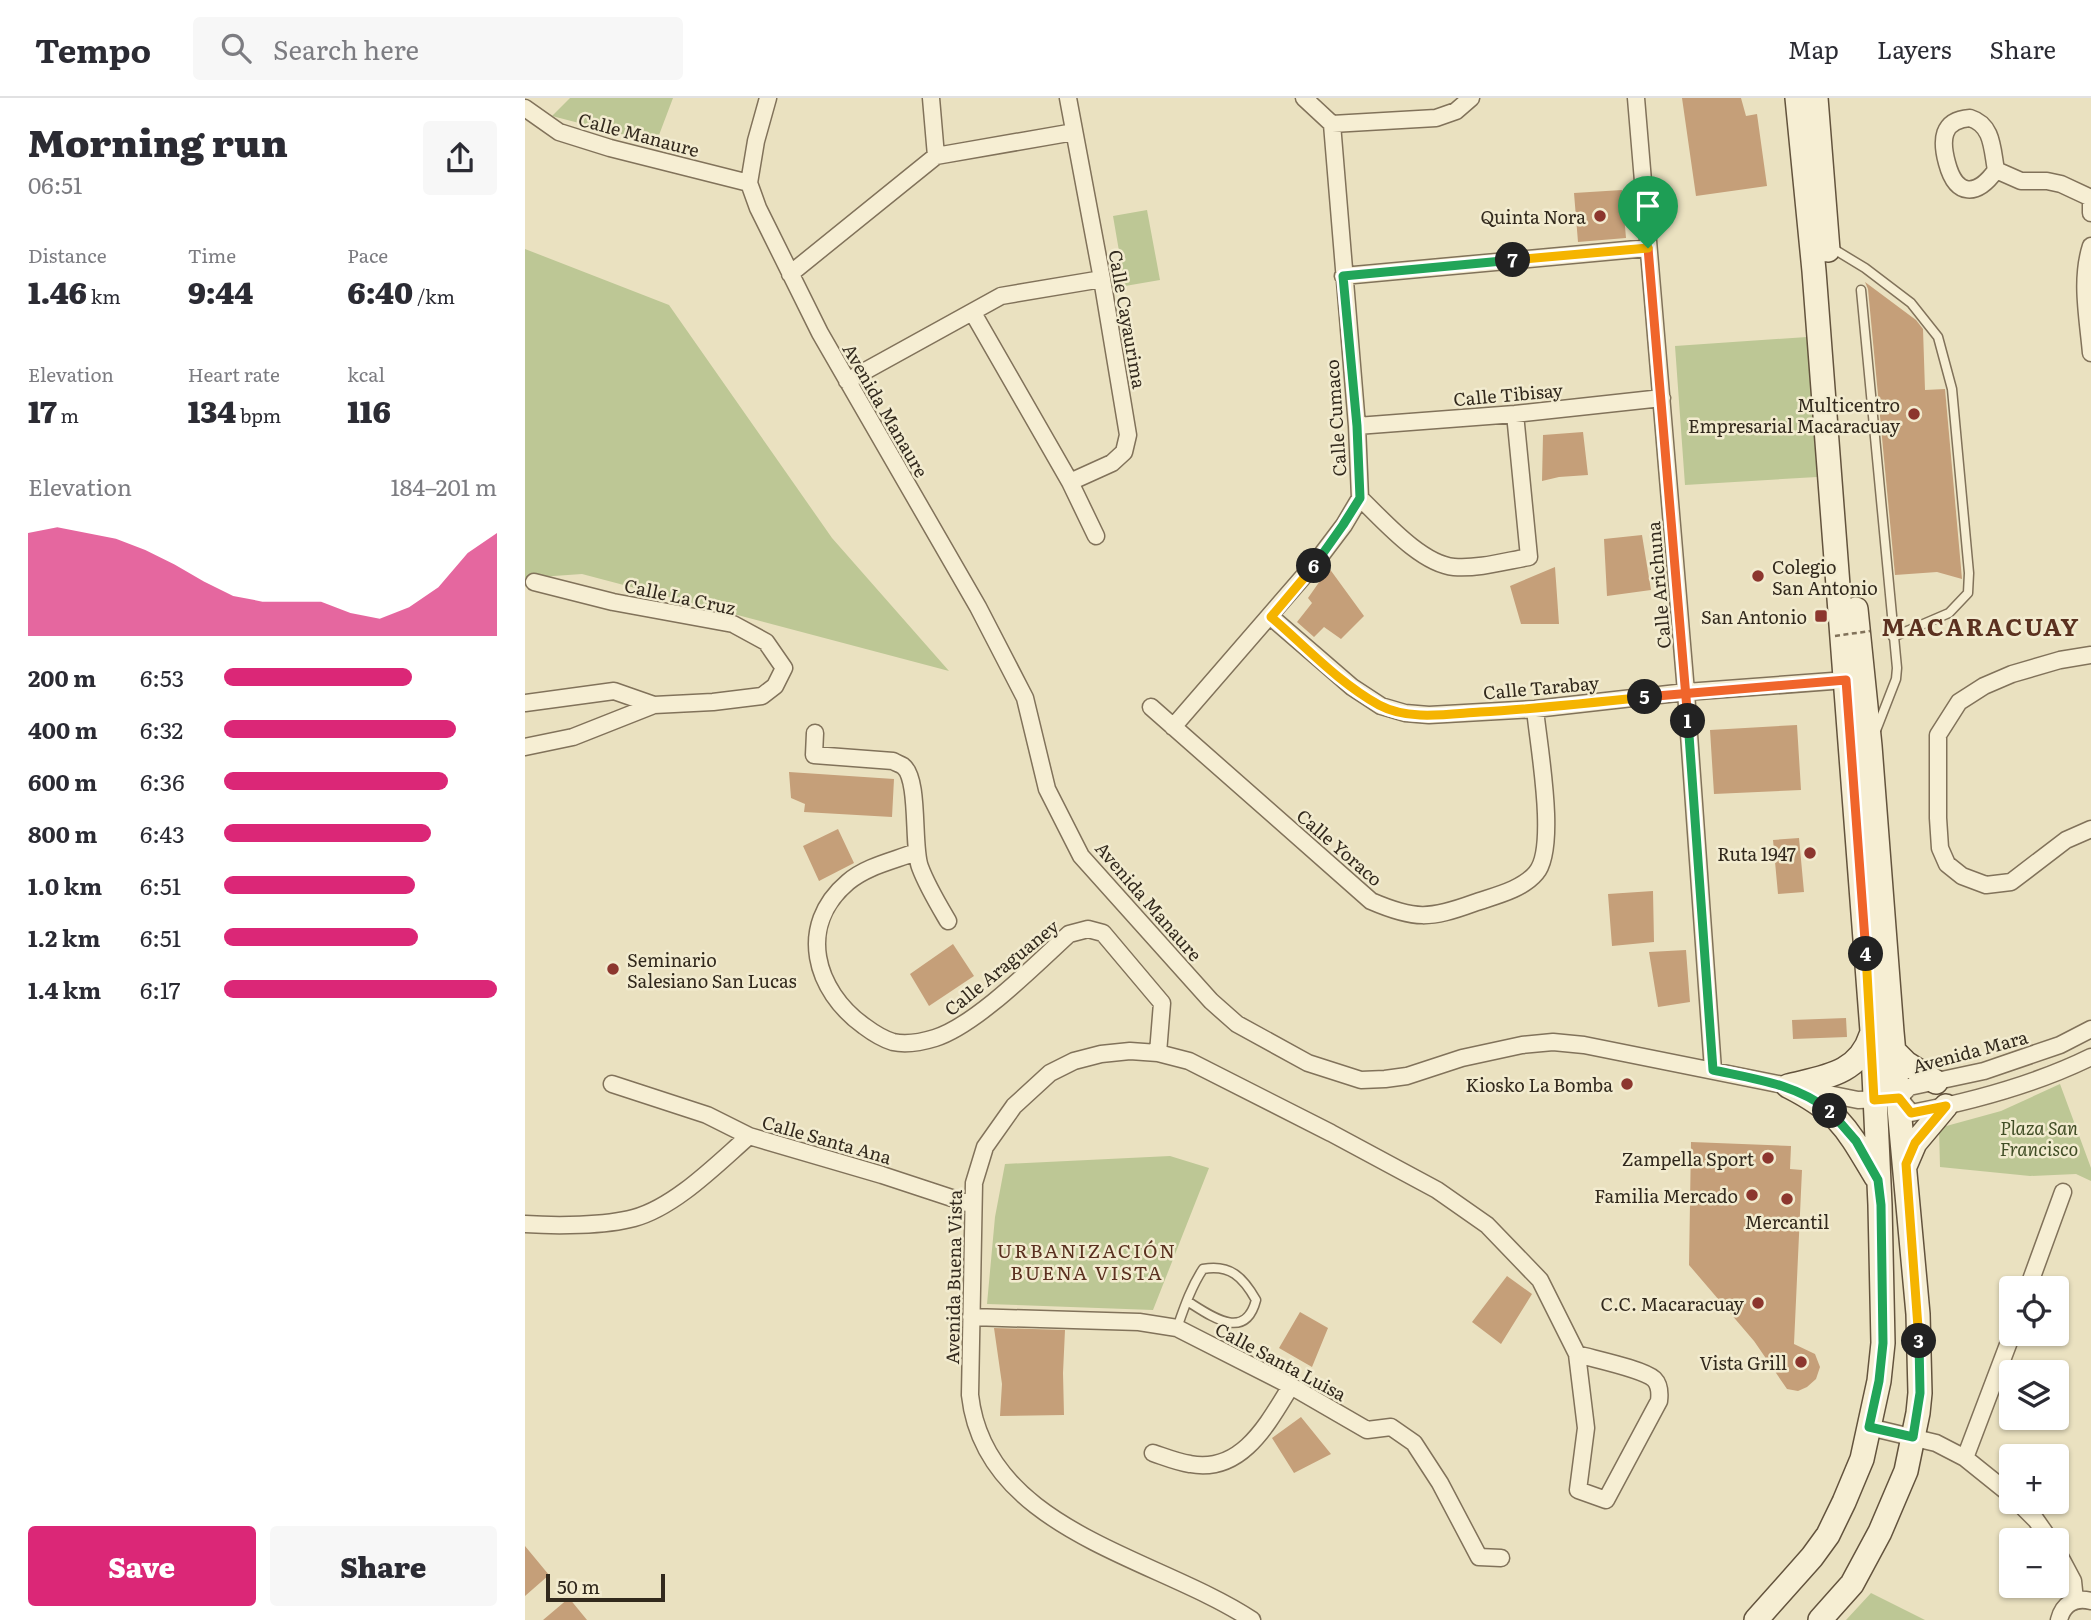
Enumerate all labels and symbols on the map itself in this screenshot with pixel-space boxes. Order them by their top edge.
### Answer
street label: Calle Manaure [575,105,703,163]
pin [1618,176,1678,248]
place label: Quinta Nora [1480,203,1586,230]
marker: Quinta Nora [1592,208,1608,224]
pin: 7 [1495,242,1531,278]
street label: Calle Cayaurima [1103,247,1154,391]
street label: Avenida Manaure [837,338,935,482]
street label: Calle Cumaco [1317,359,1353,477]
street label: Calle Tibisay [1452,376,1564,412]
place label: Multicentro Empresarial Macaracuay [1688,391,1901,439]
marker: Multicentro Empresarial Macaracuay [1906,406,1922,422]
street label: Calle Arichuna [1639,520,1677,650]
pin: 6 [1297,548,1331,584]
place label: Colegio San Antonio [1772,553,1878,601]
marker: Colegio San Antonio [1750,568,1766,584]
street label: Calle La Cruz [622,571,738,621]
place label: San Antonio [1701,603,1807,630]
marker: San Antonio [1813,608,1829,624]
district label: MACARACUAY [1882,608,2081,643]
street label: Calle Tarabay [1482,668,1601,706]
pin: 5 [1627,680,1663,714]
pin: 1 [1671,704,1705,738]
street label: Calle Yoraco [1291,802,1389,892]
street label: Avenida Manaure [1089,835,1209,967]
place label: Ruta 1947 [1717,840,1796,867]
marker: Ruta 1947 [1802,845,1818,861]
street label: Calle Araguaney [938,912,1064,1022]
pin: 4 [1849,936,1883,972]
place label: Seminario Salesiano San Lucas [627,946,797,994]
marker: Seminario Salesiano San Lucas [605,961,621,977]
street label: Avenida Mara [1909,1023,2031,1079]
place label: Kiosko La Bomba [1466,1071,1613,1098]
marker: Kiosko La Bomba [1619,1076,1635,1092]
pin: 2 [1813,1094,1847,1128]
street label: Calle Santa Ana [759,1108,895,1170]
park label: Plaza San Francisco [2000,1114,2078,1162]
place label: Zampella Sport [1622,1145,1755,1172]
marker: Zampella Sport [1760,1150,1776,1166]
place label: Familia Mercado [1594,1182,1738,1209]
marker: Familia Mercado [1744,1187,1760,1203]
street label: Avenida Buena Vista [938,1189,968,1365]
marker: Mercantil [1779,1191,1795,1207]
place label: Mercantil [1745,1208,1829,1235]
district label: URBANIZACIÓN BUENA VISTA [997,1236,1177,1286]
place label: C.C. Macaracuay [1600,1290,1745,1317]
marker: C.C. Macaracuay [1750,1295,1766,1311]
street label: Calle Santa Luisa [1211,1315,1352,1407]
pin: 3 [1901,1324,1937,1358]
place label: Vista Grill [1700,1349,1787,1376]
marker: Vista Grill [1793,1354,1809,1370]
scale bar [546,1571,665,1603]

